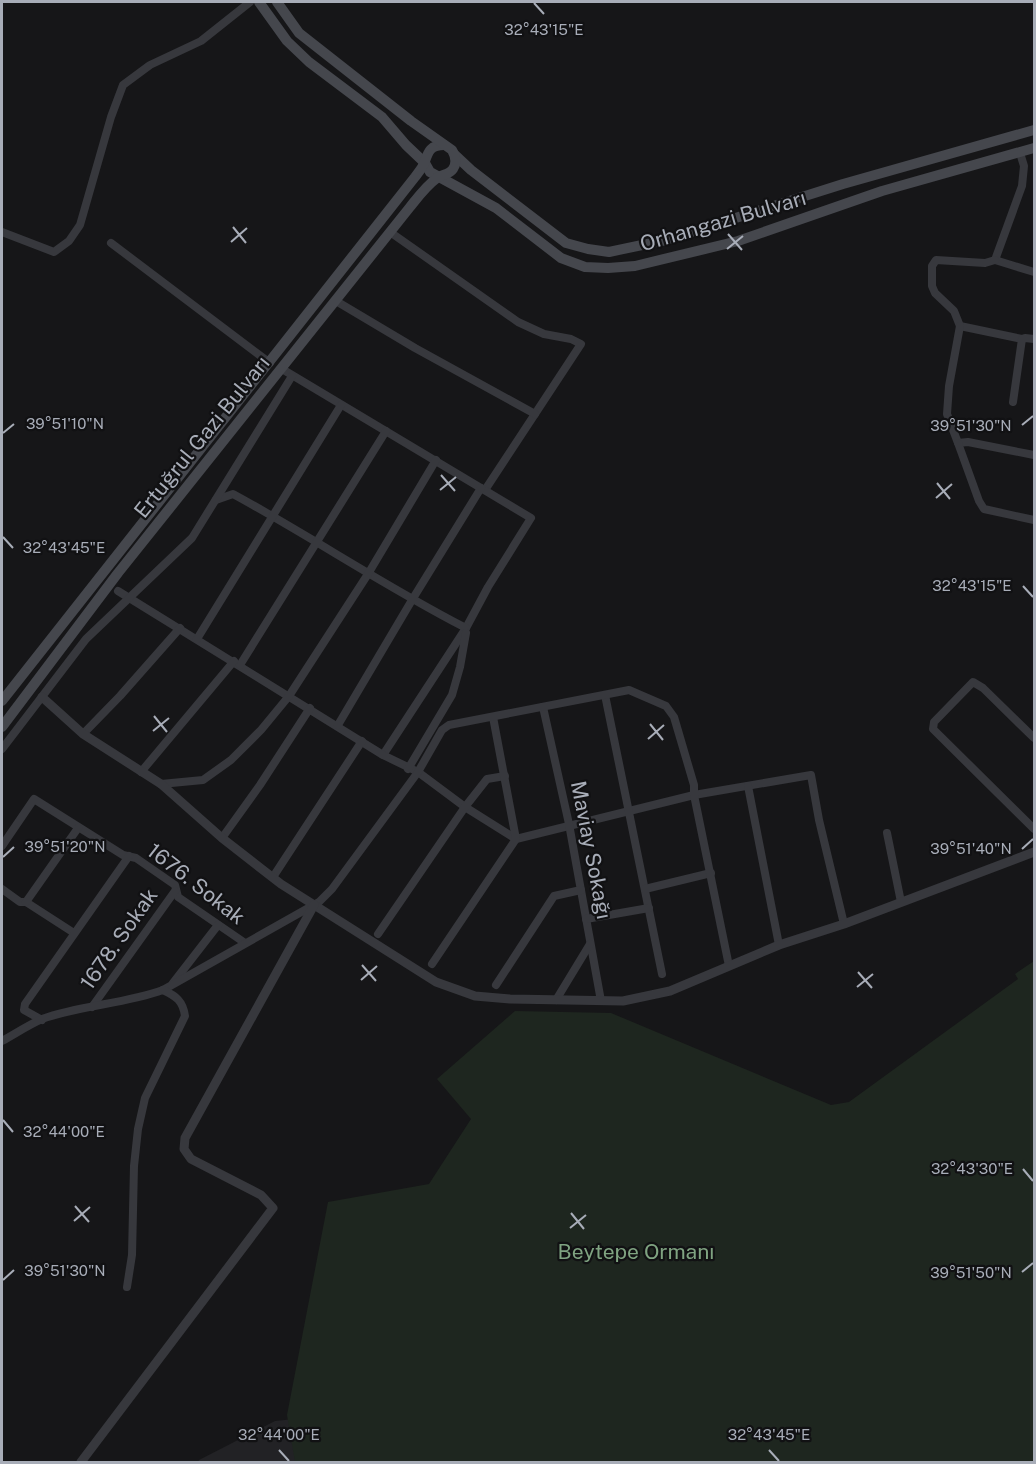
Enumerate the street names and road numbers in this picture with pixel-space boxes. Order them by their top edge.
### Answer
street label: Orhangazi Bulvarı [637,185,809,256]
street label: Ertuğrul Gazi Bulvarı [129,351,275,523]
street label: Maviay Sokağı [566,779,617,921]
street label: 1676. Sokak [142,838,250,930]
street label: 1678. Sokak [75,883,163,994]

